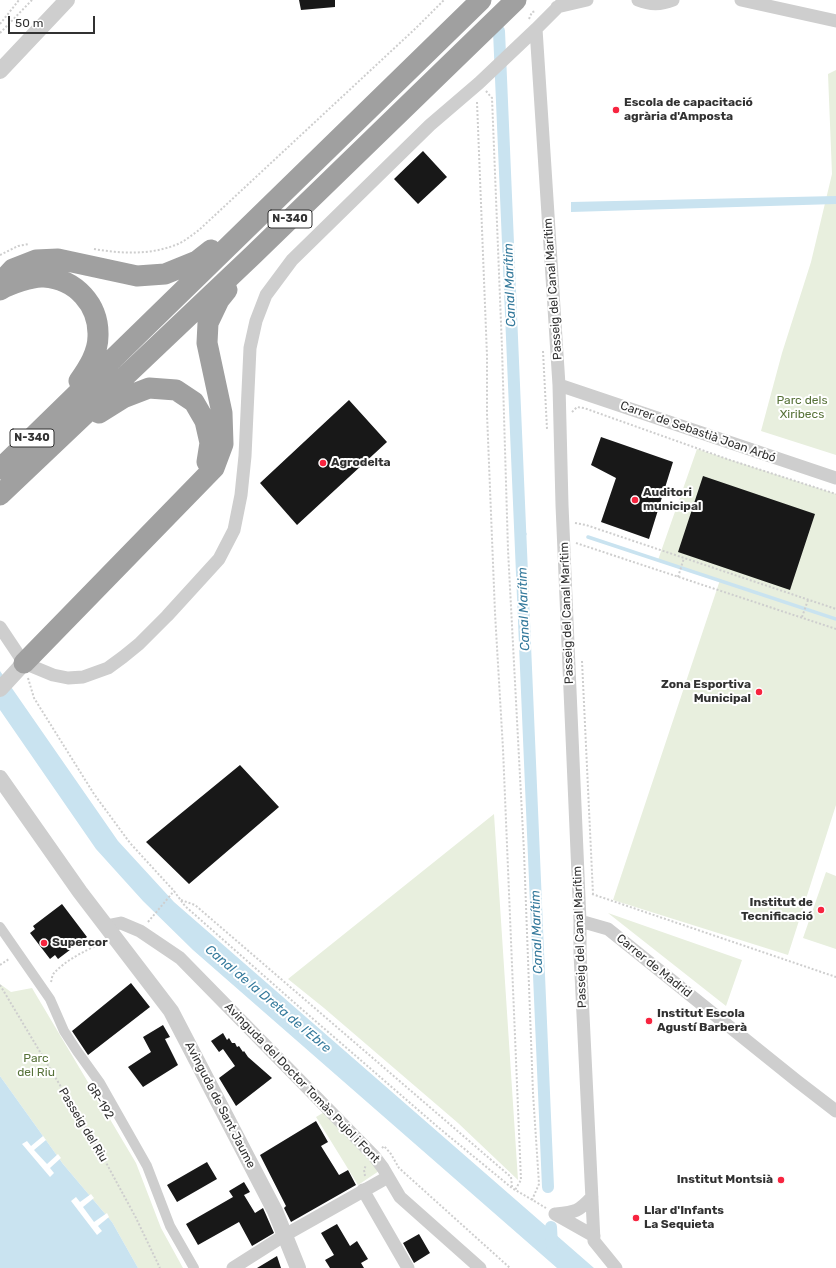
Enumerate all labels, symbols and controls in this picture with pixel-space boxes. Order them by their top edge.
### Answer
scale bar [10,8,97,34]
text: 50 m [15,16,43,30]
place label: Escola de capacitació agrària d'Amposta [624,96,753,124]
marker: Escola de capacitació agrària d'Amposta [611,105,621,115]
road number: N-340 [268,210,312,228]
street label: Passeig del Canal Marítim [541,218,565,360]
water label: Canal Marítim [501,243,519,327]
park label: Parc dels Xiribecs [776,394,828,422]
street label: Carrer de Sebastià Joan Arbó [618,399,778,465]
road number: N-340 [10,429,54,447]
place label: Agrodelta [331,456,391,470]
marker: Agrodelta [318,458,328,468]
place label: Auditori municipal [643,486,701,514]
marker: Auditori municipal [630,495,640,505]
street label: Passeig del Canal Marítim [557,542,577,684]
water label: Canal Marítim [515,567,533,651]
place label: Zona Esportiva Municipal [661,678,751,706]
marker: Zona Esportiva Municipal [754,687,764,697]
street label: Passeig del Canal Marítim [570,866,590,1008]
water label: Canal Marítim [528,890,546,974]
place label: Institut de Tecnificació [741,896,813,924]
marker: Institut de Tecnificació [816,905,826,915]
street label: Carrer de Madrid [614,931,694,1001]
place label: Supercor [52,936,108,950]
marker: Supercor [39,938,49,948]
water label: Canal de la Dreta de l'Ebre [202,942,334,1056]
street label: Avinguda del Doctor Tomàs Pujol i Font [221,1000,383,1166]
place label: Institut Escola Agustí Barberà [657,1007,747,1035]
marker: Institut Escola Agustí Barberà [644,1016,654,1026]
street label: Avinguda de Sant Jaume [182,1039,258,1171]
park label: Parc del Riu [17,1052,55,1080]
street label: GR-192 [83,1080,117,1122]
street label: Passeig del Riu [55,1085,111,1165]
place label: Institut Montsià [677,1173,773,1187]
marker: Institut Montsià [776,1175,786,1185]
place label: Llar d'Infants La Sequieta [644,1204,724,1232]
marker: Llar d'Infants La Sequieta [631,1213,641,1223]

